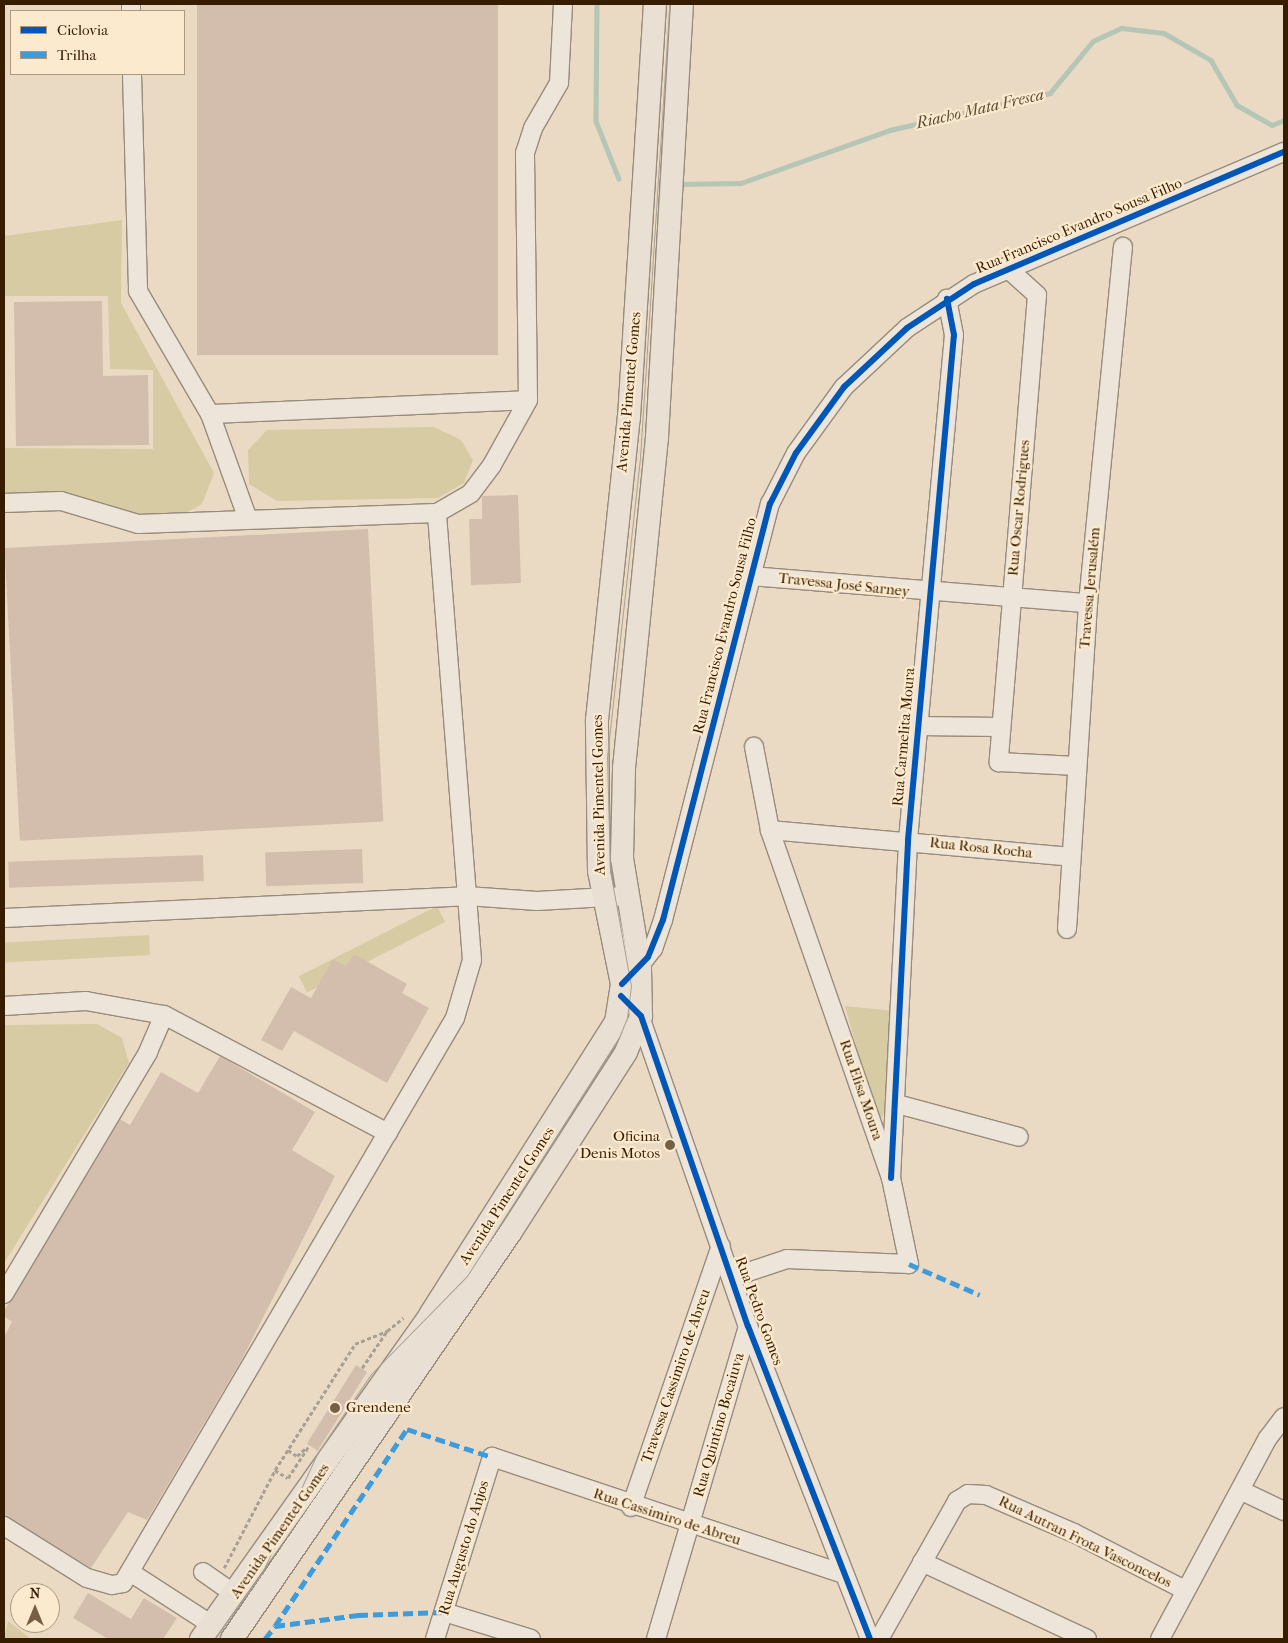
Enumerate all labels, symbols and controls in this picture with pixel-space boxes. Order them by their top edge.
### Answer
legend [10,10,185,75]
text: Ciclovia [57,21,108,39]
text: Trilha [57,46,96,64]
water label: Riacho Mata Fresca [914,85,1046,133]
street label: Rua Francisco Evandro Sousa Filho [973,174,1185,278]
street label: Avenida Pimentel Gomes [613,311,645,473]
street label: Rua Oscar Rodrigues [1004,439,1034,577]
street label: Rua Francisco Evandro Sousa Filho [689,516,761,736]
street label: Travessa Jerusalém [1076,526,1104,650]
street label: Travessa José Sarney [777,569,911,601]
street label: Rua Carmelita Moura [889,667,919,807]
street label: Avenida Pimentel Gomes [589,714,609,876]
street label: Rua Rosa Rocha [929,834,1033,862]
street label: Rua Elisa Moura [835,1037,887,1143]
street label: Avenida Pimentel Gomes [456,1124,558,1268]
place label: Oficina Denis Motos [580,1127,660,1162]
marker: Oficina Denis Motos [664,1139,676,1151]
street label: Rua Pedro Gomes [731,1254,787,1368]
street label: Travessa Cassimiro de Abreu [638,1287,714,1465]
street label: Rua Quintino Bocaiuva [690,1351,748,1499]
place label: Grendene [346,1399,411,1417]
marker: Grendene [328,1401,342,1415]
street label: Avenida Pimentel Gomes [226,1460,334,1602]
street label: Rua Augusto do Anjos [435,1478,493,1618]
street label: Rua Cassimiro de Abreu [591,1485,743,1549]
street label: Rua Autran Frota Vasconcelos [995,1492,1175,1592]
north arrow [10,1583,60,1633]
text: N [30,1585,40,1602]

